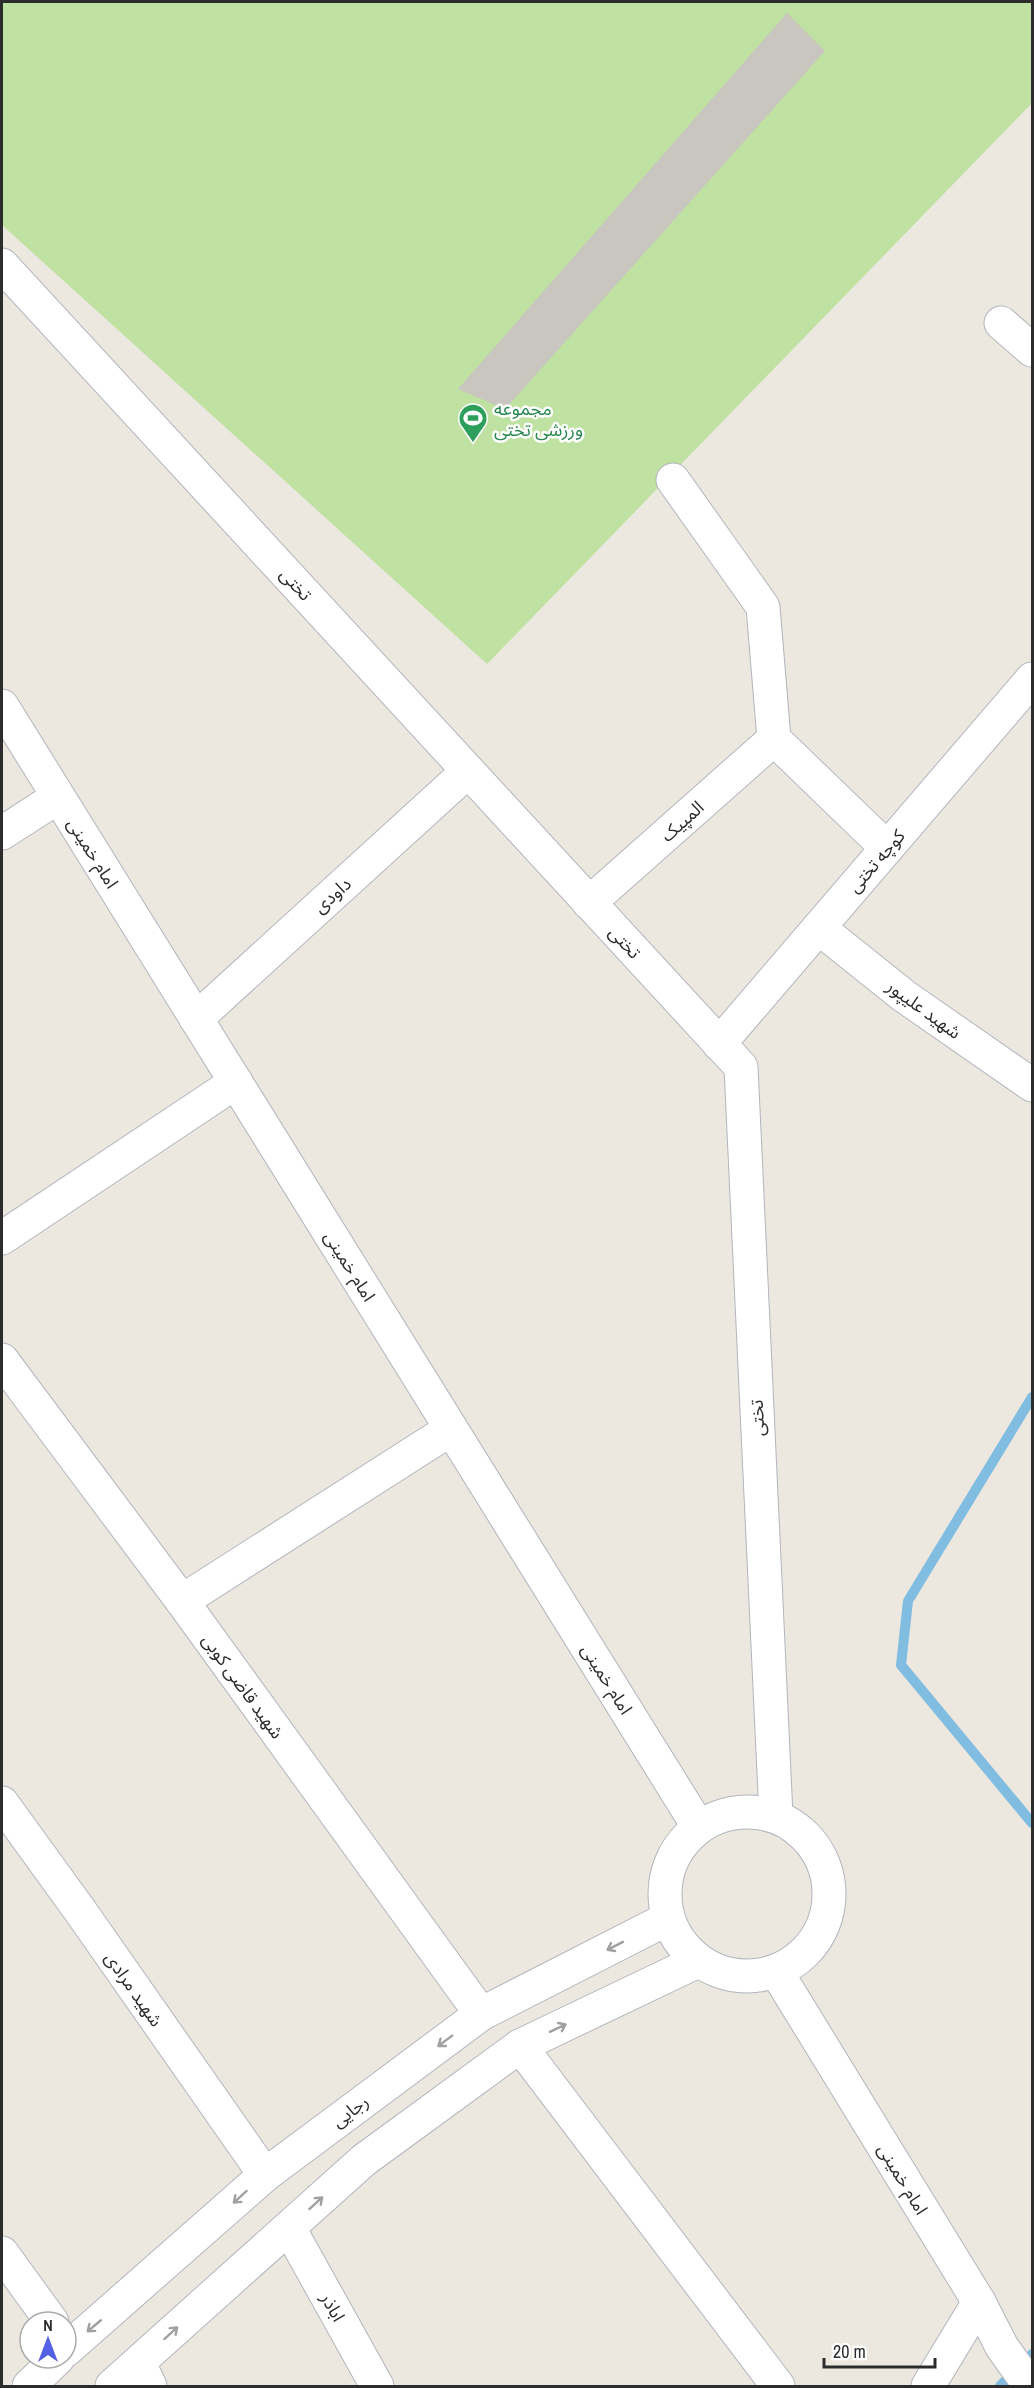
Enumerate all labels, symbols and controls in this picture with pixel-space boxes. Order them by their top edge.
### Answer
place label: مجموعه ورزشی تختی [494,396,583,442]
sports icon: مجموعه ورزشی تختی [457,402,489,444]
street label: تختی [274,562,318,606]
street label: المپیک [655,795,709,847]
street label: امام خمینی [60,813,125,894]
street label: کوچه تختی [842,824,911,898]
street label: داودی [308,871,356,919]
street label: تختی [603,920,647,964]
street label: شهید علیپور [881,973,966,1045]
street label: امام خمینی [317,1226,382,1307]
street label: تختی [744,1399,770,1437]
street label: شهید قاضی کوبی [196,1628,290,1744]
street label: امام خمینی [574,1639,639,1720]
one-way arrow [607,1940,624,1952]
street label: شهید مرادی [99,1946,169,2032]
one-way arrow [549,2021,567,2033]
one-way arrow [438,2034,454,2047]
street label: رجایی [326,2089,374,2133]
street label: امام خمینی [870,2139,934,2220]
one-way arrow [233,2190,248,2204]
one-way arrow [308,2196,323,2210]
street label: اباذر [314,2287,351,2326]
north arrow [18,2310,78,2370]
text: N [43,2314,53,2336]
one-way arrow [87,2319,102,2333]
one-way arrow [163,2326,178,2340]
scale bar [824,2331,935,2369]
text: 20 m [833,2339,866,2364]

